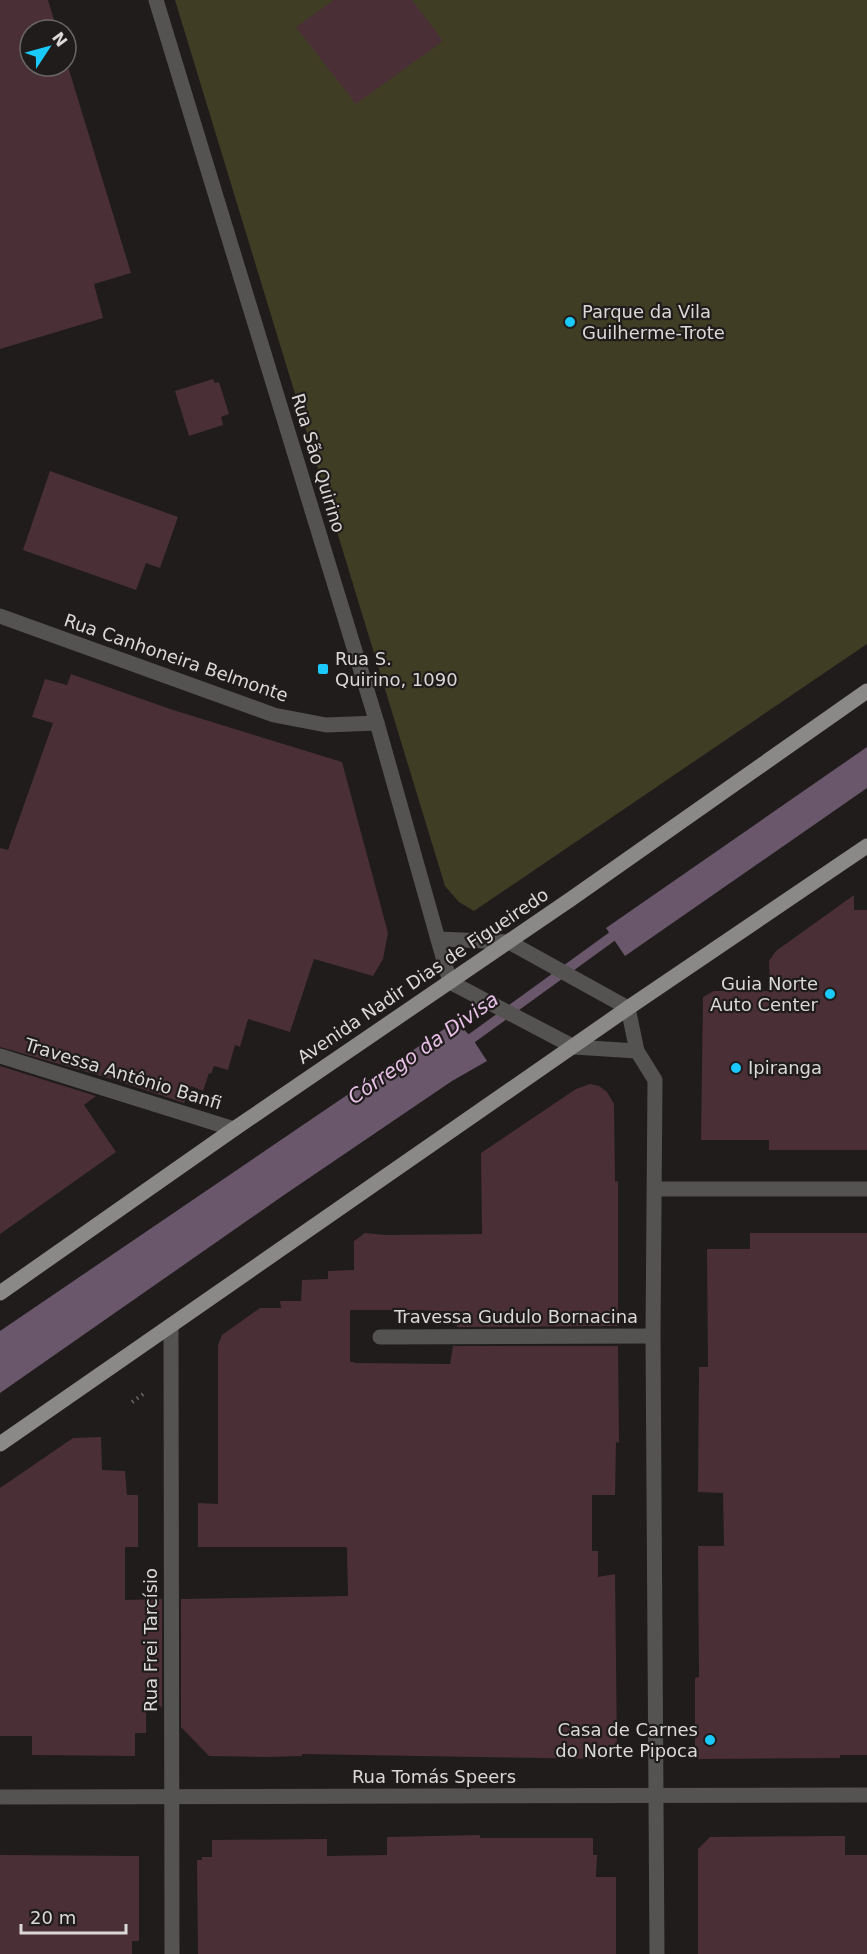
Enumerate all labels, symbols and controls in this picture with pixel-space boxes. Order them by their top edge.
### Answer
north arrow [18,18,78,78]
text: N [48,28,71,50]
place label: Parque da Vila Guilherme-Trote [582,301,725,343]
marker: Parque da Vila Guilherme-Trote [563,315,577,329]
street label: Rua São Quirino [287,391,350,535]
street label: Rua Canhoneira Belmonte [61,609,291,706]
place label: Rua S. Quirino, 1090 [335,648,458,690]
marker: Rua S. Quirino, 1090 [316,662,330,676]
street label: Avenida Nadir Dias de Figueiredo [293,883,552,1068]
place label: Guia Norte Auto Center [710,973,819,1015]
water label: Córrego da Divisa [343,987,503,1109]
marker: Guia Norte Auto Center [823,987,837,1001]
street label: Travessa Antônio Banfi [21,1033,224,1114]
place label: Ipiranga [748,1057,822,1078]
marker: Ipiranga [729,1061,743,1075]
street label: Travessa Gudulo Bornacina [393,1306,638,1327]
street label: Rua Frei Tarcísio [140,1568,161,1712]
place label: Casa de Carnes do Norte Pipoca [555,1719,698,1761]
marker: Casa de Carnes do Norte Pipoca [703,1733,717,1747]
street label: Rua Tomás Speers [352,1766,516,1787]
scale bar [21,1897,126,1935]
text: 20 m [30,1907,76,1928]

